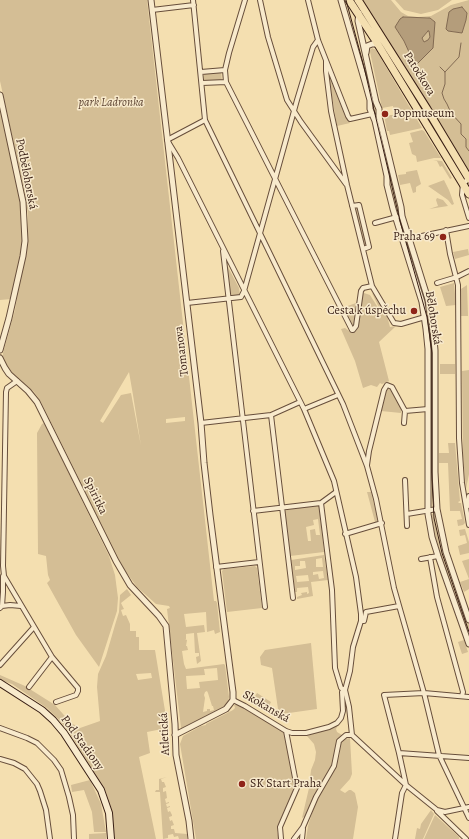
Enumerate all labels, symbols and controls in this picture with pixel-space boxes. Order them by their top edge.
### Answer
street label: Patočkova [400,49,438,99]
park label: park Ladronka [78,96,144,110]
place label: Popmuseum [393,107,455,121]
marker: Popmuseum [380,109,390,119]
street label: Podbělohorská [12,137,40,211]
place label: Praha 69 [393,230,435,244]
marker: Praha 69 [438,232,448,242]
street label: Bělohorská [422,290,444,346]
place label: Cesta k úspěchu [327,304,406,318]
marker: Cesta k úspěchu [409,306,419,316]
street label: Tomanova [172,325,192,377]
street label: Spiritka [80,475,110,517]
street label: Skokanská [240,688,292,726]
street label: Atletická [157,712,173,756]
street label: Pod Stadiony [57,713,107,773]
place label: SK Start Praha [250,777,322,791]
marker: SK Start Praha [237,779,247,789]

